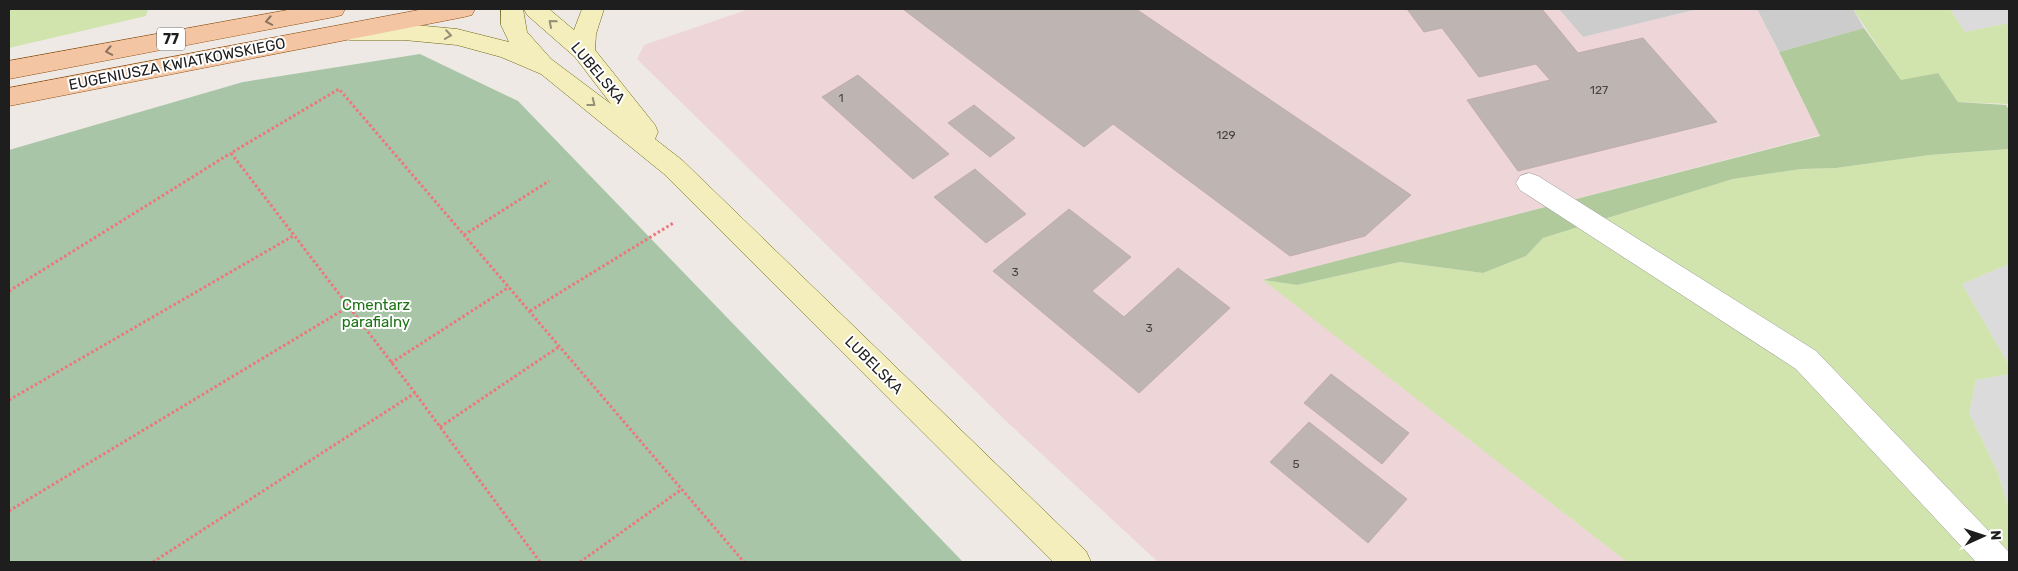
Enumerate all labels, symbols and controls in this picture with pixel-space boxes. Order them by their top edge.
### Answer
one-way arrow [265,15,273,26]
one-way arrow [548,20,557,29]
road number: 77 [157,28,185,50]
one-way arrow [443,30,452,40]
street label: EUGENIUSZA KWIATKOWSKIEGO [67,34,287,94]
street label: LUBELSKA [567,39,629,107]
one-way arrow [105,45,114,56]
house number: 127 [1590,83,1608,97]
house number: 1 [838,91,844,105]
one-way arrow [586,97,595,105]
house number: 129 [1216,128,1236,142]
house number: 3 [1011,265,1019,279]
park label: Cmentarz parafialny [342,296,410,331]
house number: 3 [1145,321,1153,335]
street label: LUBELSKA [841,332,907,398]
house number: 5 [1292,457,1300,471]
north arrow [1958,511,2008,561]
text: N [1987,530,2004,541]

